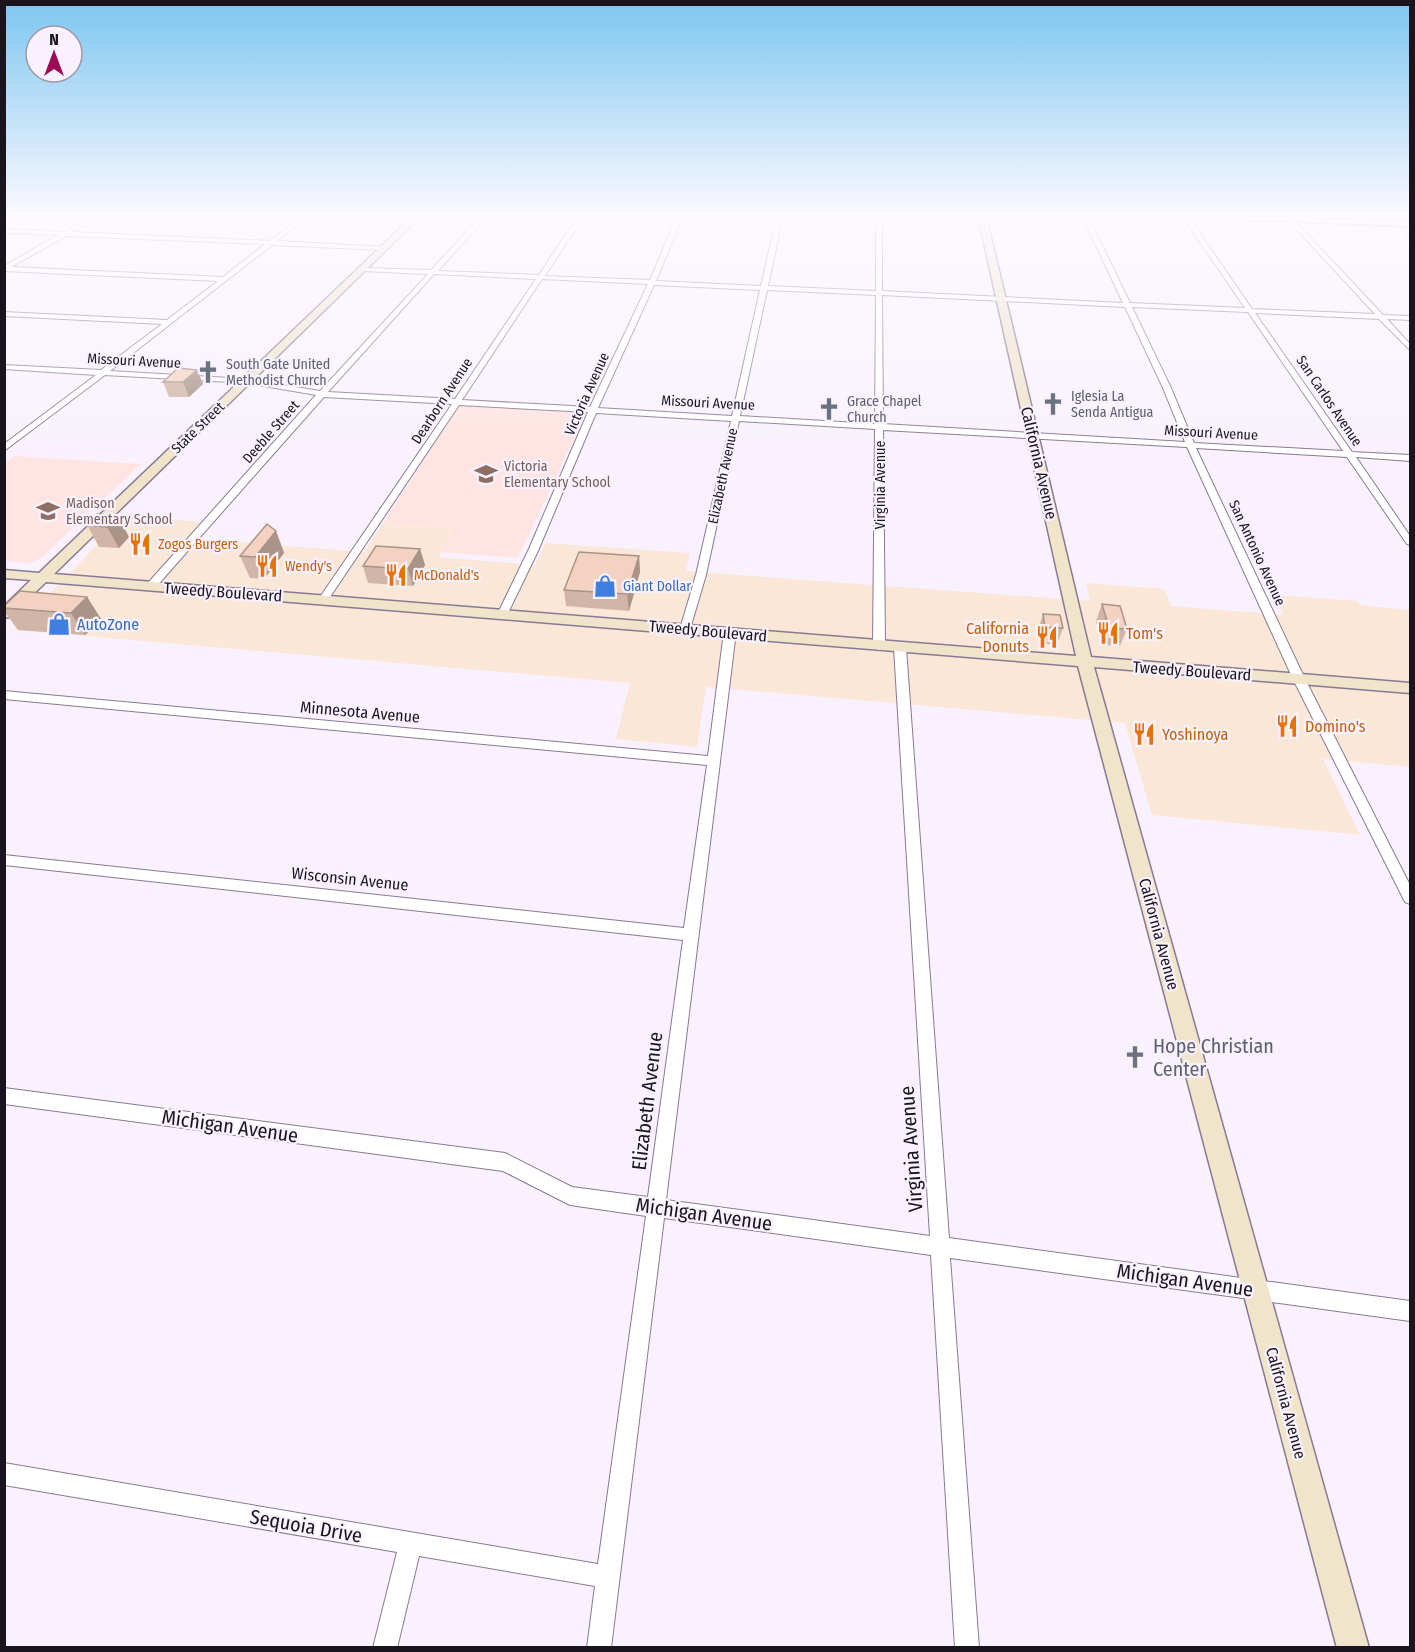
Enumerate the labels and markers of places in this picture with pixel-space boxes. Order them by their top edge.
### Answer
place label: South Gate United Methodist Church [226,356,330,389]
church icon: South Gate United Methodist Church [195,359,221,385]
place label: Iglesia La Senda Antigua [1071,388,1154,421]
church icon: Iglesia La Senda Antigua [1040,391,1066,417]
place label: Grace Chapel Church [847,393,922,426]
church icon: Grace Chapel Church [816,396,842,422]
place label: Victoria Elementary School [504,458,611,491]
school or university icon: Victoria Elementary School [473,461,499,487]
place label: Madison Elementary School [66,495,173,528]
school or university icon: Madison Elementary School [35,498,61,524]
restaurant icon: Zogos Burgers [127,531,153,557]
place label: Zogos Burgers [158,536,238,553]
restaurant icon: Wendy's [254,553,280,579]
place label: Wendy's [285,558,332,575]
restaurant icon: McDonald's [383,562,409,588]
place label: McDonald's [414,567,479,584]
shop icon: Giant Dollar [592,573,618,599]
place label: Giant Dollar [623,578,691,595]
shop icon: AutoZone [46,611,72,637]
place label: AutoZone [77,615,139,634]
place label: California Donuts [966,619,1029,656]
restaurant icon: Tom's [1095,620,1121,646]
restaurant icon: California Donuts [1034,624,1060,650]
place label: Tom's [1126,624,1163,643]
restaurant icon: Domino's [1274,713,1300,739]
place label: Domino's [1305,717,1366,736]
restaurant icon: Yoshinoya [1131,721,1157,747]
place label: Yoshinoya [1162,725,1228,744]
place label: Hope Christian Center [1153,1034,1274,1081]
church icon: Hope Christian Center [1122,1044,1148,1070]

